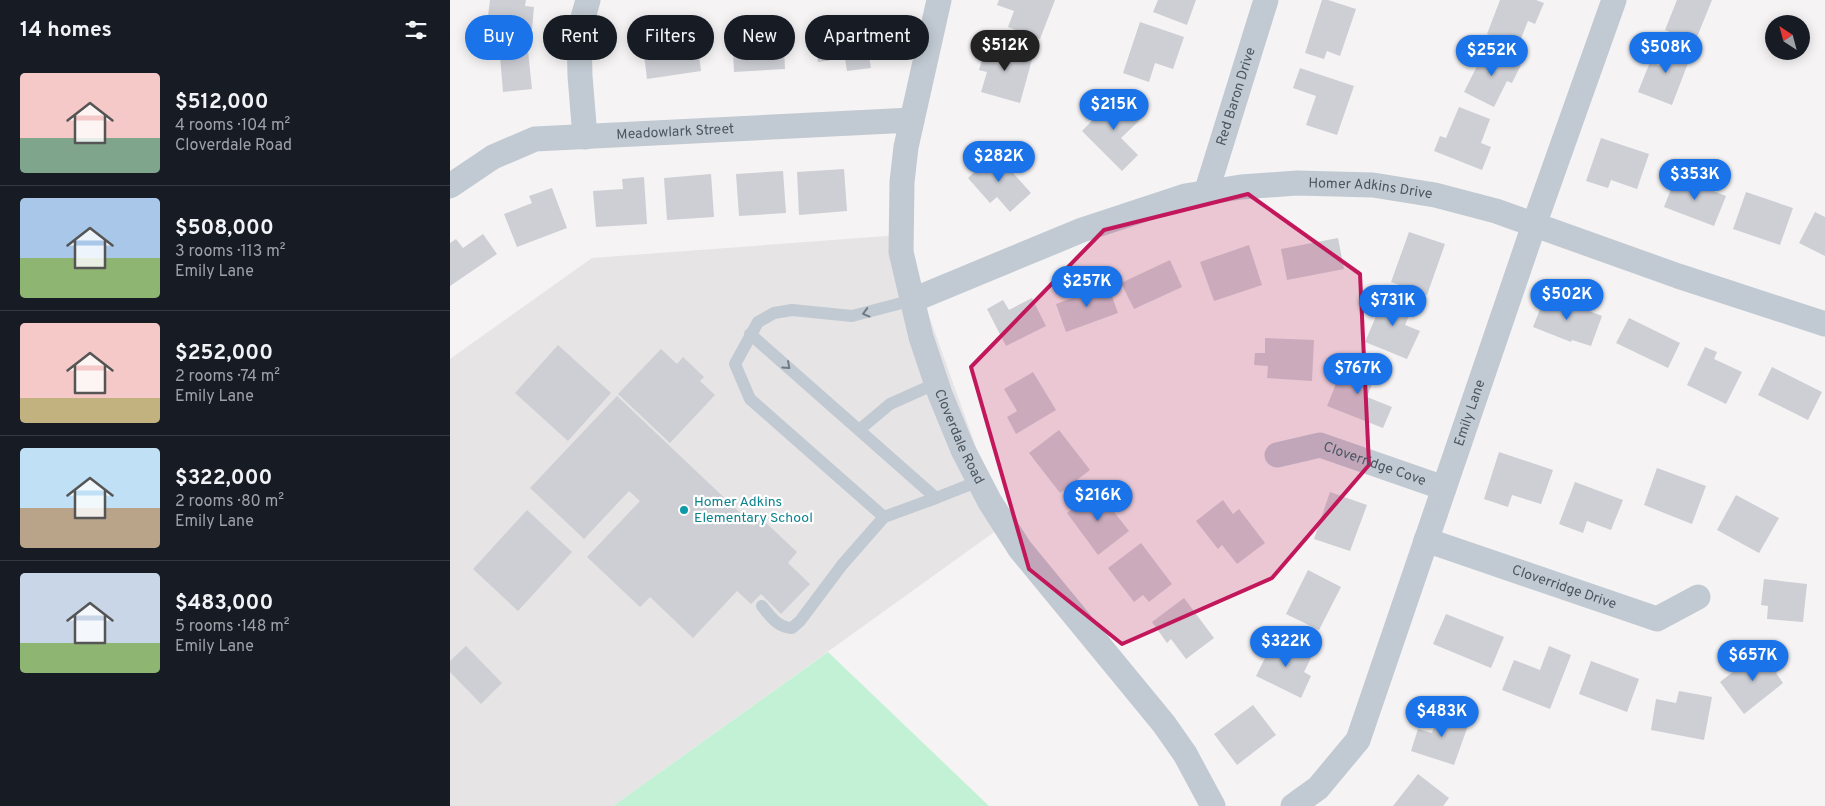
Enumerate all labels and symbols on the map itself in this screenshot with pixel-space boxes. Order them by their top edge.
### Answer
north arrow [1765,15,1810,60]
pin: $512K [970,30,1040,72]
pin: $508K [1631,32,1701,74]
pin: $252K [1457,34,1527,77]
street label: Red Baron Drive [1213,45,1259,148]
pin: $215K [1079,88,1149,131]
street label: Meadowlark Street [616,120,735,143]
pin: $282K [964,140,1034,183]
pin: $353K [1660,158,1730,201]
street label: Homer Adkins Drive [1308,175,1434,203]
pin: $257K [1052,266,1122,308]
pin: $502K [1532,278,1602,321]
pin: $731K [1358,284,1428,327]
one-way arrow [861,307,870,318]
pin: $767K [1323,352,1393,395]
one-way arrow [781,360,790,369]
street label: Emily Lane [1451,377,1489,448]
street label: Cloverdale Road [930,387,988,487]
street label: Cloverridge Cove [1321,438,1428,490]
pin: $216K [1063,480,1133,522]
place label: Homer Adkins Elementary School [694,494,813,527]
marker: Homer Adkins Elementary School [678,504,690,516]
street label: Cloverridge Drive [1510,562,1619,613]
pin: $322K [1251,626,1321,668]
pin: $657K [1718,640,1788,682]
pin: $483K [1407,696,1477,738]

